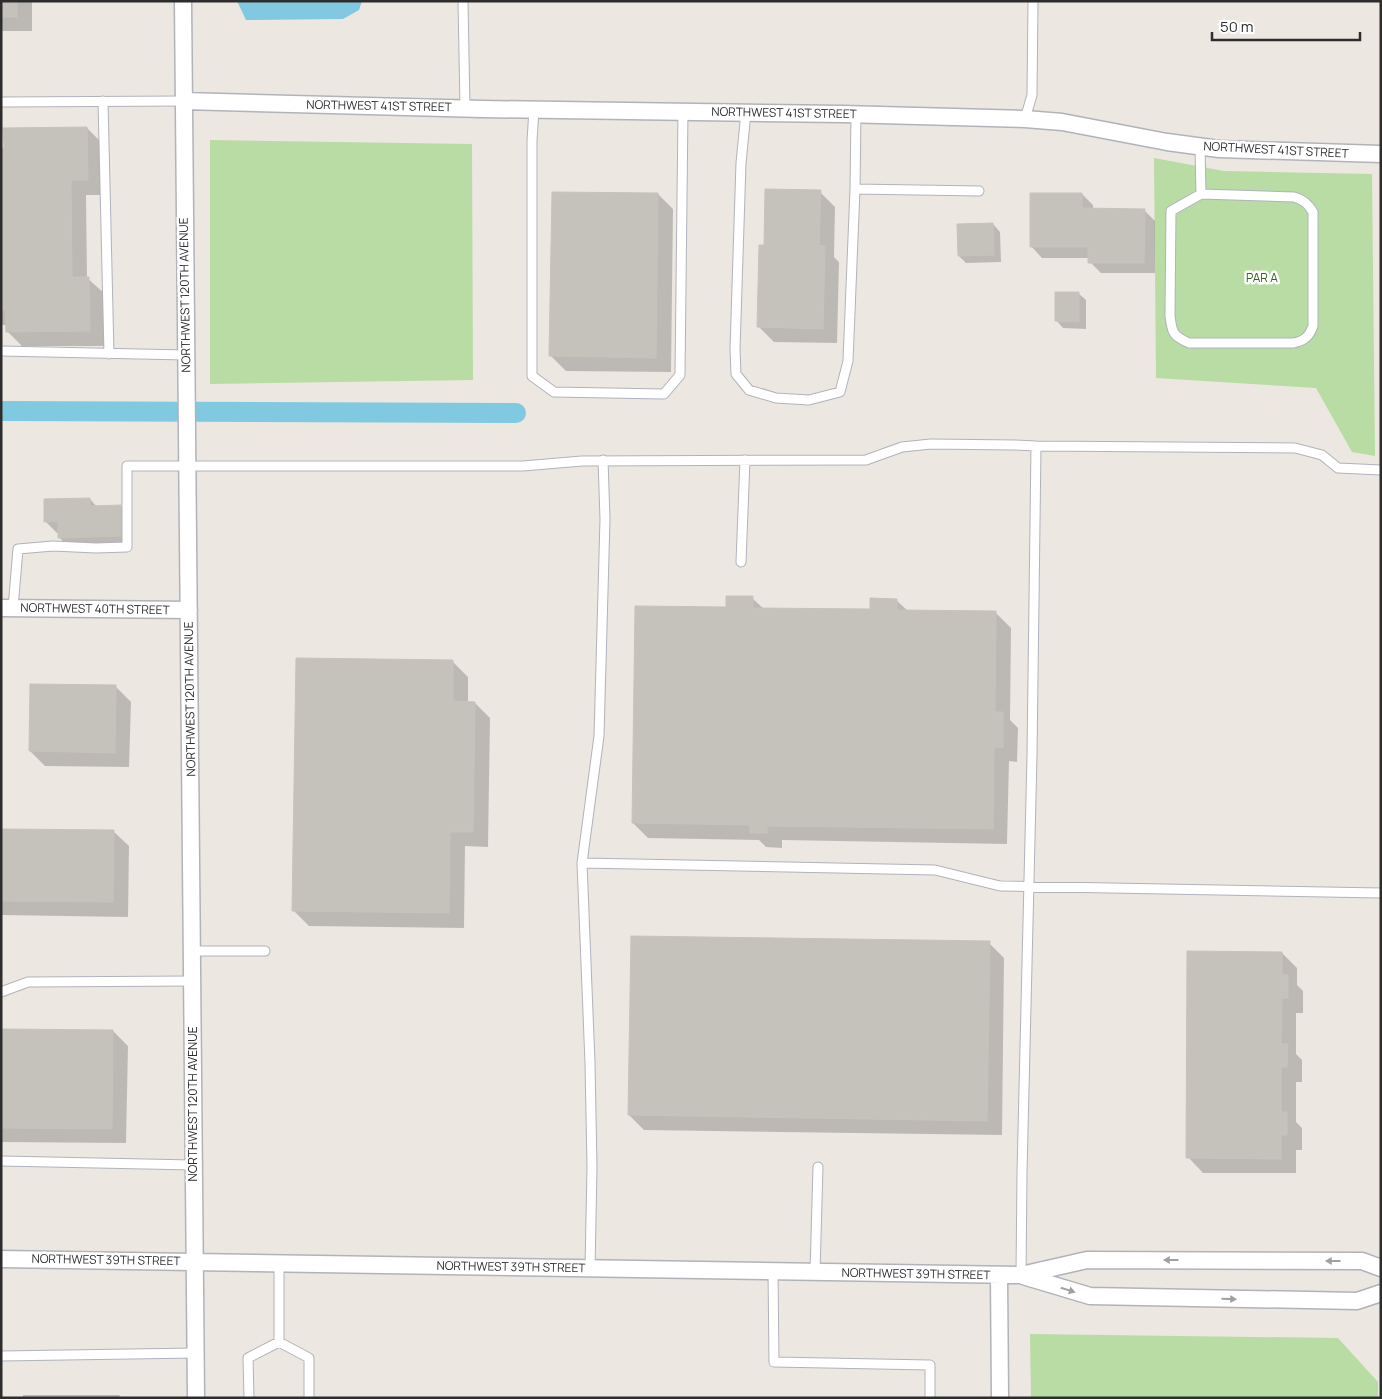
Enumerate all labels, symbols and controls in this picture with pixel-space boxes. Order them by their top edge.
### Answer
scale bar [1212,10,1360,42]
text: 50 m [1220,16,1254,37]
street label: NORTHWEST 41ST STREET [306,96,453,115]
street label: NORTHWEST 41ST STREET [711,103,858,122]
street label: NORTHWEST 41ST STREET [1203,137,1350,162]
street label: NORTHWEST 120TH AVENUE [175,217,194,373]
park label: PAR A [1246,269,1278,286]
street label: NORTHWEST 40TH STREET [20,599,171,618]
street label: NORTHWEST 120TH AVENUE [180,621,199,777]
street label: NORTHWEST 120TH AVENUE [184,1026,201,1182]
street label: NORTHWEST 39TH STREET [31,1250,181,1269]
one-way arrow [1163,1256,1179,1264]
street label: NORTHWEST 39TH STREET [436,1257,586,1276]
one-way arrow [1325,1257,1341,1265]
street label: NORTHWEST 39TH STREET [841,1264,991,1283]
one-way arrow [1060,1286,1075,1294]
one-way arrow [1221,1295,1237,1303]

